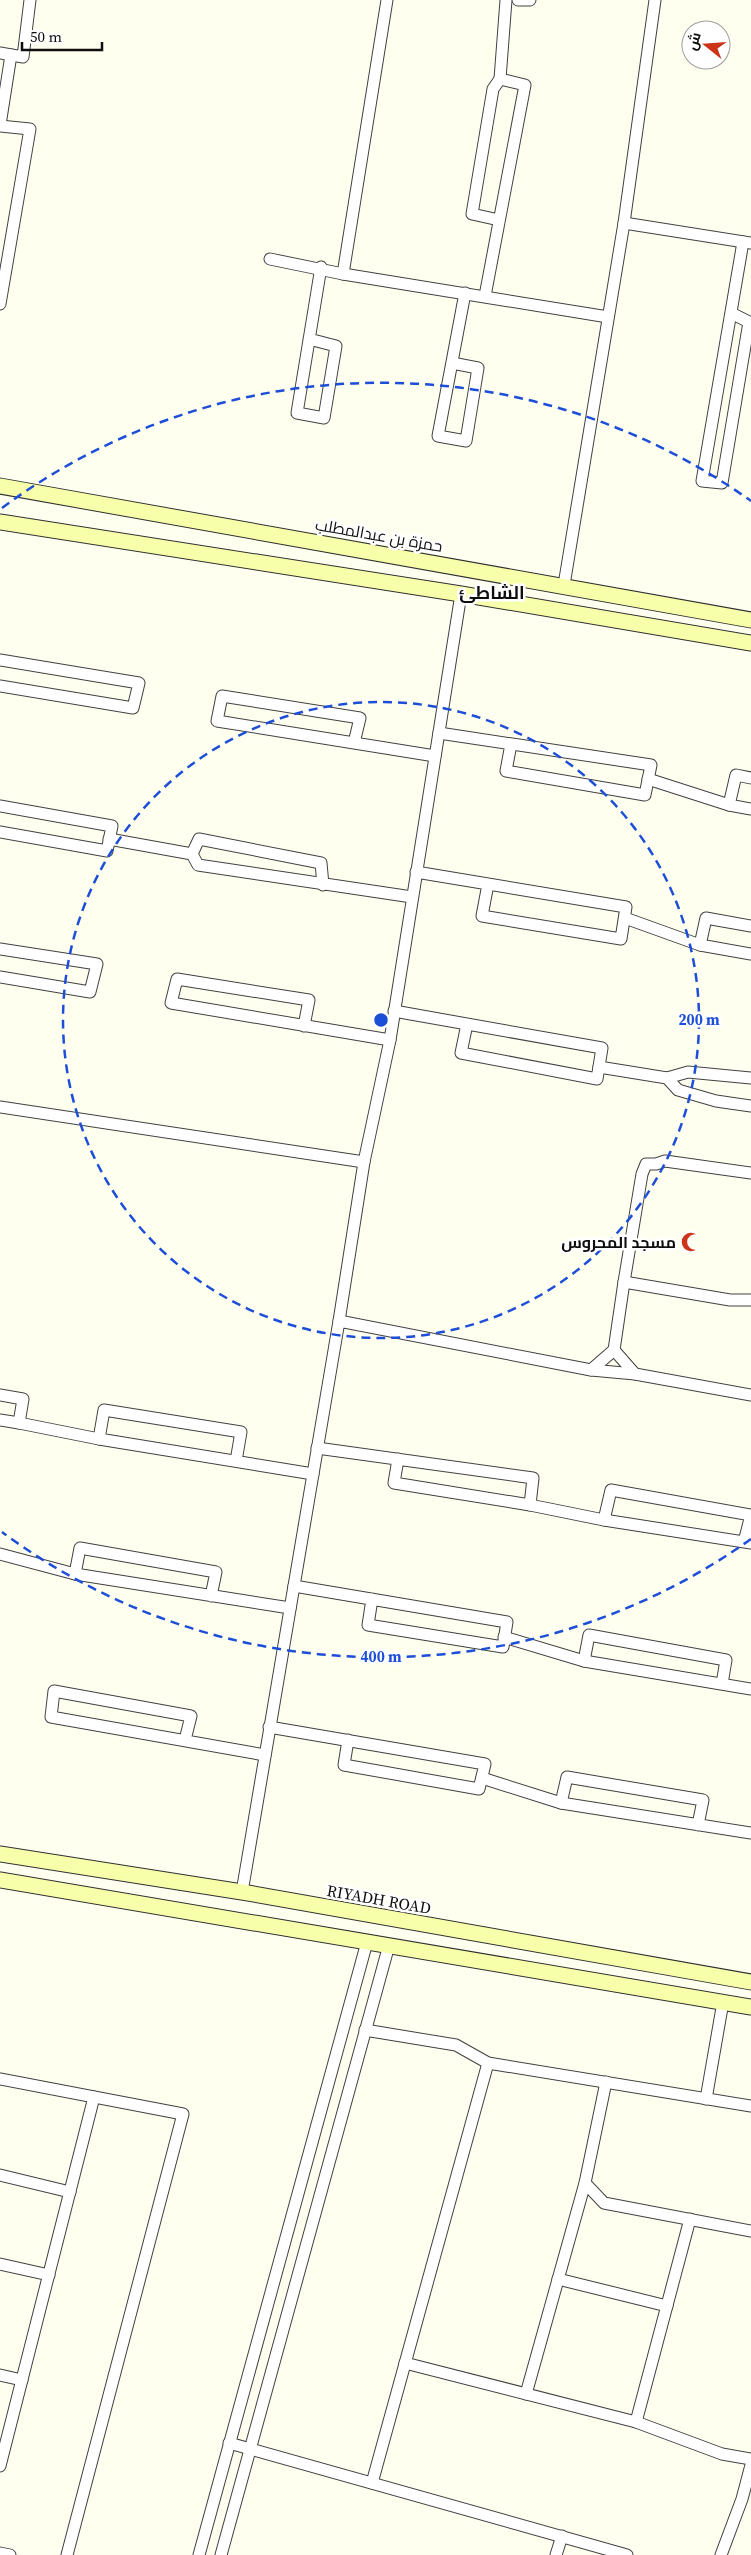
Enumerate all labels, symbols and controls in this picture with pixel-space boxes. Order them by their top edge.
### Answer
scale bar [22,20,102,52]
north arrow [681,20,731,70]
text: 50 m [30,26,62,47]
text: ش [681,30,706,53]
street label: حمزة بن عبدالمطلب [314,513,444,557]
district label: الشاطئ [459,580,525,605]
text: 200 m [678,1009,720,1030]
centre of rings [372,1011,390,1029]
place label: مسجد المحروس [561,1231,676,1253]
mosque icon: مسجد المحروس [680,1231,702,1253]
text: 400 m [360,1646,402,1667]
street label: RIYADH ROAD [325,1879,433,1919]

